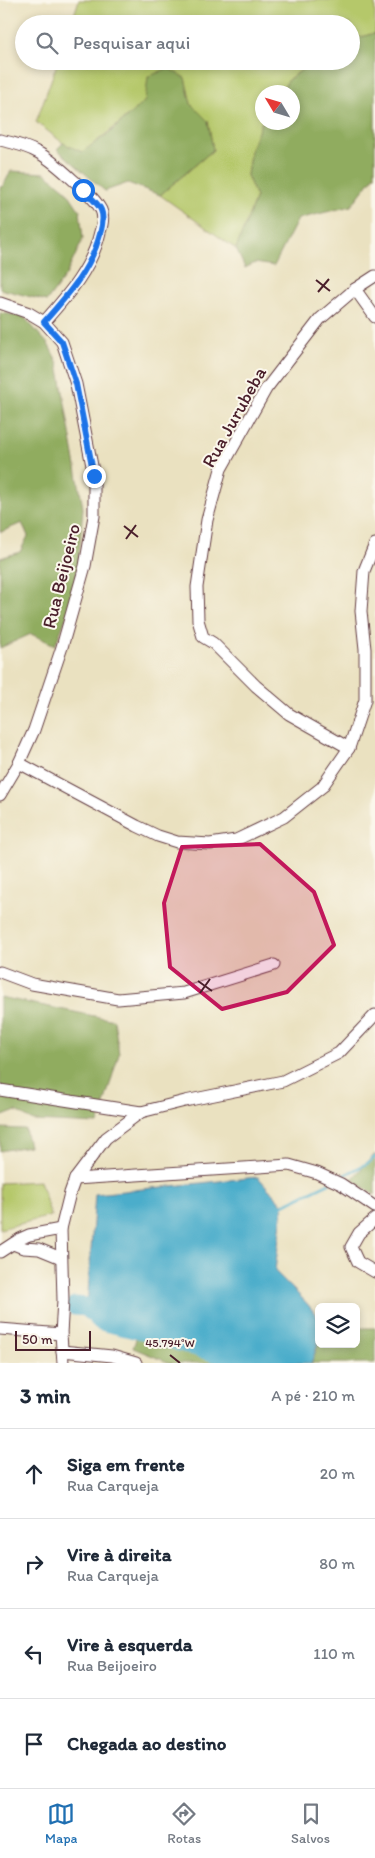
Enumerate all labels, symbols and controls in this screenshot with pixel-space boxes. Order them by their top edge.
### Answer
search box [15,15,360,70]
icon: search [33,29,61,57]
text: Pesquisar aqui [73,31,190,54]
north arrow [255,85,300,130]
route start [72,179,95,202]
street label: Rua Jurubeba [197,362,271,471]
route end [83,465,106,488]
street label: Rua Beijoeiro [37,521,85,631]
map controls [315,1303,360,1348]
button: layers [315,1303,360,1348]
scale bar [15,1328,91,1351]
text: 50 m [22,1331,53,1348]
text: 45.794°W [145,1336,195,1350]
text: 3 min [20,1383,70,1408]
text: A pé · 210 m [271,1386,355,1405]
text: Siga em frente [67,1453,185,1476]
icon: ahead [20,1460,48,1488]
text: 20 m [320,1464,355,1483]
text: Rua Carqueja [67,1476,159,1495]
text: Vire à direita [67,1543,172,1566]
icon: right [20,1550,48,1578]
text: 80 m [319,1554,355,1573]
text: Rua Carqueja [67,1566,159,1585]
text: Vire à esquerda [67,1633,193,1656]
icon: left [20,1640,48,1668]
text: 110 m [313,1644,355,1663]
text: Rua Beijoeiro [67,1656,157,1675]
icon: arrive [20,1730,48,1758]
text: Chegada ao destino [67,1732,226,1755]
tab: Mapa [45,1800,78,1847]
tab: Rotas [167,1800,201,1847]
tab: Salvos [291,1800,330,1847]

